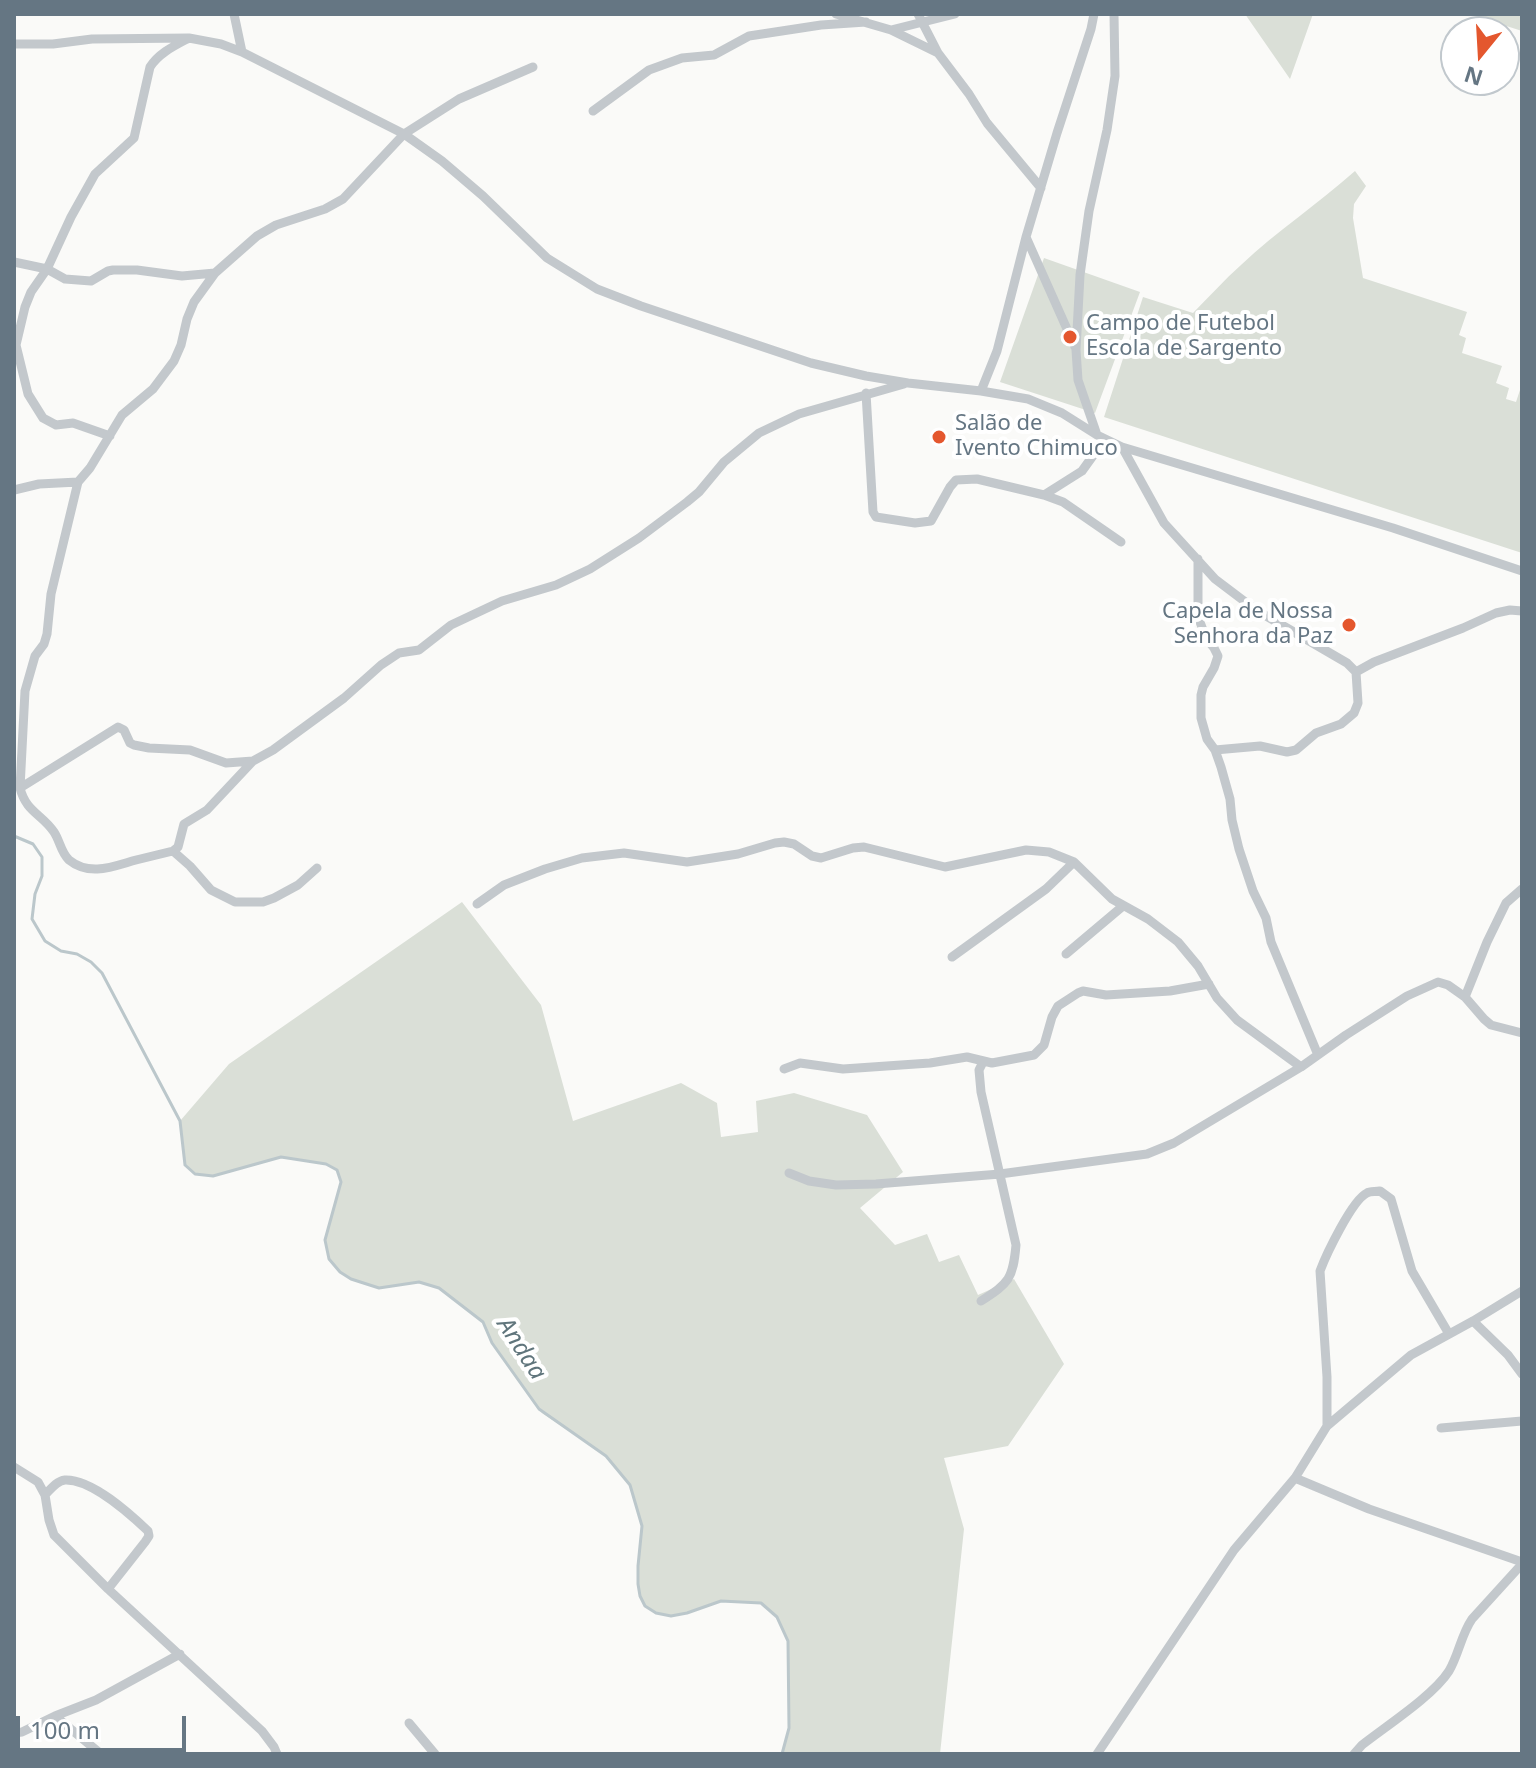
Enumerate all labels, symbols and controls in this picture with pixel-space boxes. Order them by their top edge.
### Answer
north arrow [1440,16,1520,96]
text: N [1460,60,1486,94]
place label: Campo de Futebol Escola de Sargento [1086,311,1282,362]
marker: Campo de Futebol Escola de Sargento [1061,328,1079,346]
place label: Salão de Ivento Chimuco [955,411,1118,462]
marker: Salão de Ivento Chimuco [930,428,948,446]
place label: Capela de Nossa Senhora da Paz [1162,599,1333,650]
marker: Capela de Nossa Senhora da Paz [1340,616,1358,634]
water label: Andaa [490,1312,552,1386]
scale bar [20,1700,190,1750]
text: 100 m [30,1713,100,1746]

